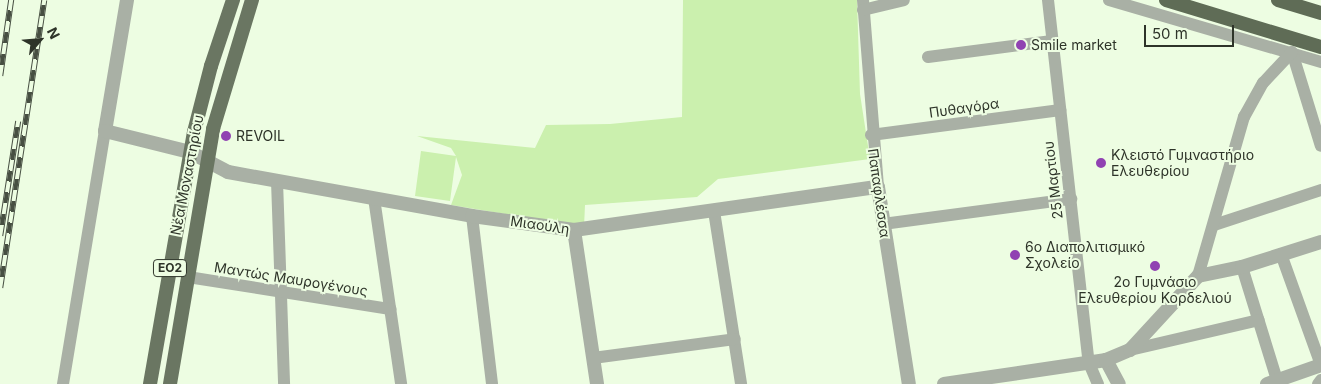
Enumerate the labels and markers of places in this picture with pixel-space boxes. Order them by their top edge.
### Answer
place label: Smile market [1031,37,1117,53]
marker: Smile market [1015,39,1027,51]
place label: REVOIL [236,128,285,144]
marker: REVOIL [220,130,232,142]
place label: Κλειστό Γυμναστήριο Ελευθερίου [1111,147,1254,180]
marker: Κλειστό Γυμναστήριο Ελευθερίου [1095,157,1107,169]
place label: 6ο Διαπολιτισμικό Σχολείο [1025,239,1145,272]
marker: 6ο Διαπολιτισμικό Σχολείο [1009,249,1021,261]
marker: 2ο Γυμνάσιο Ελευθερίου Κορδελιού [1149,260,1161,272]
place label: 2ο Γυμνάσιο Ελευθερίου Κορδελιού [1078,274,1232,306]

